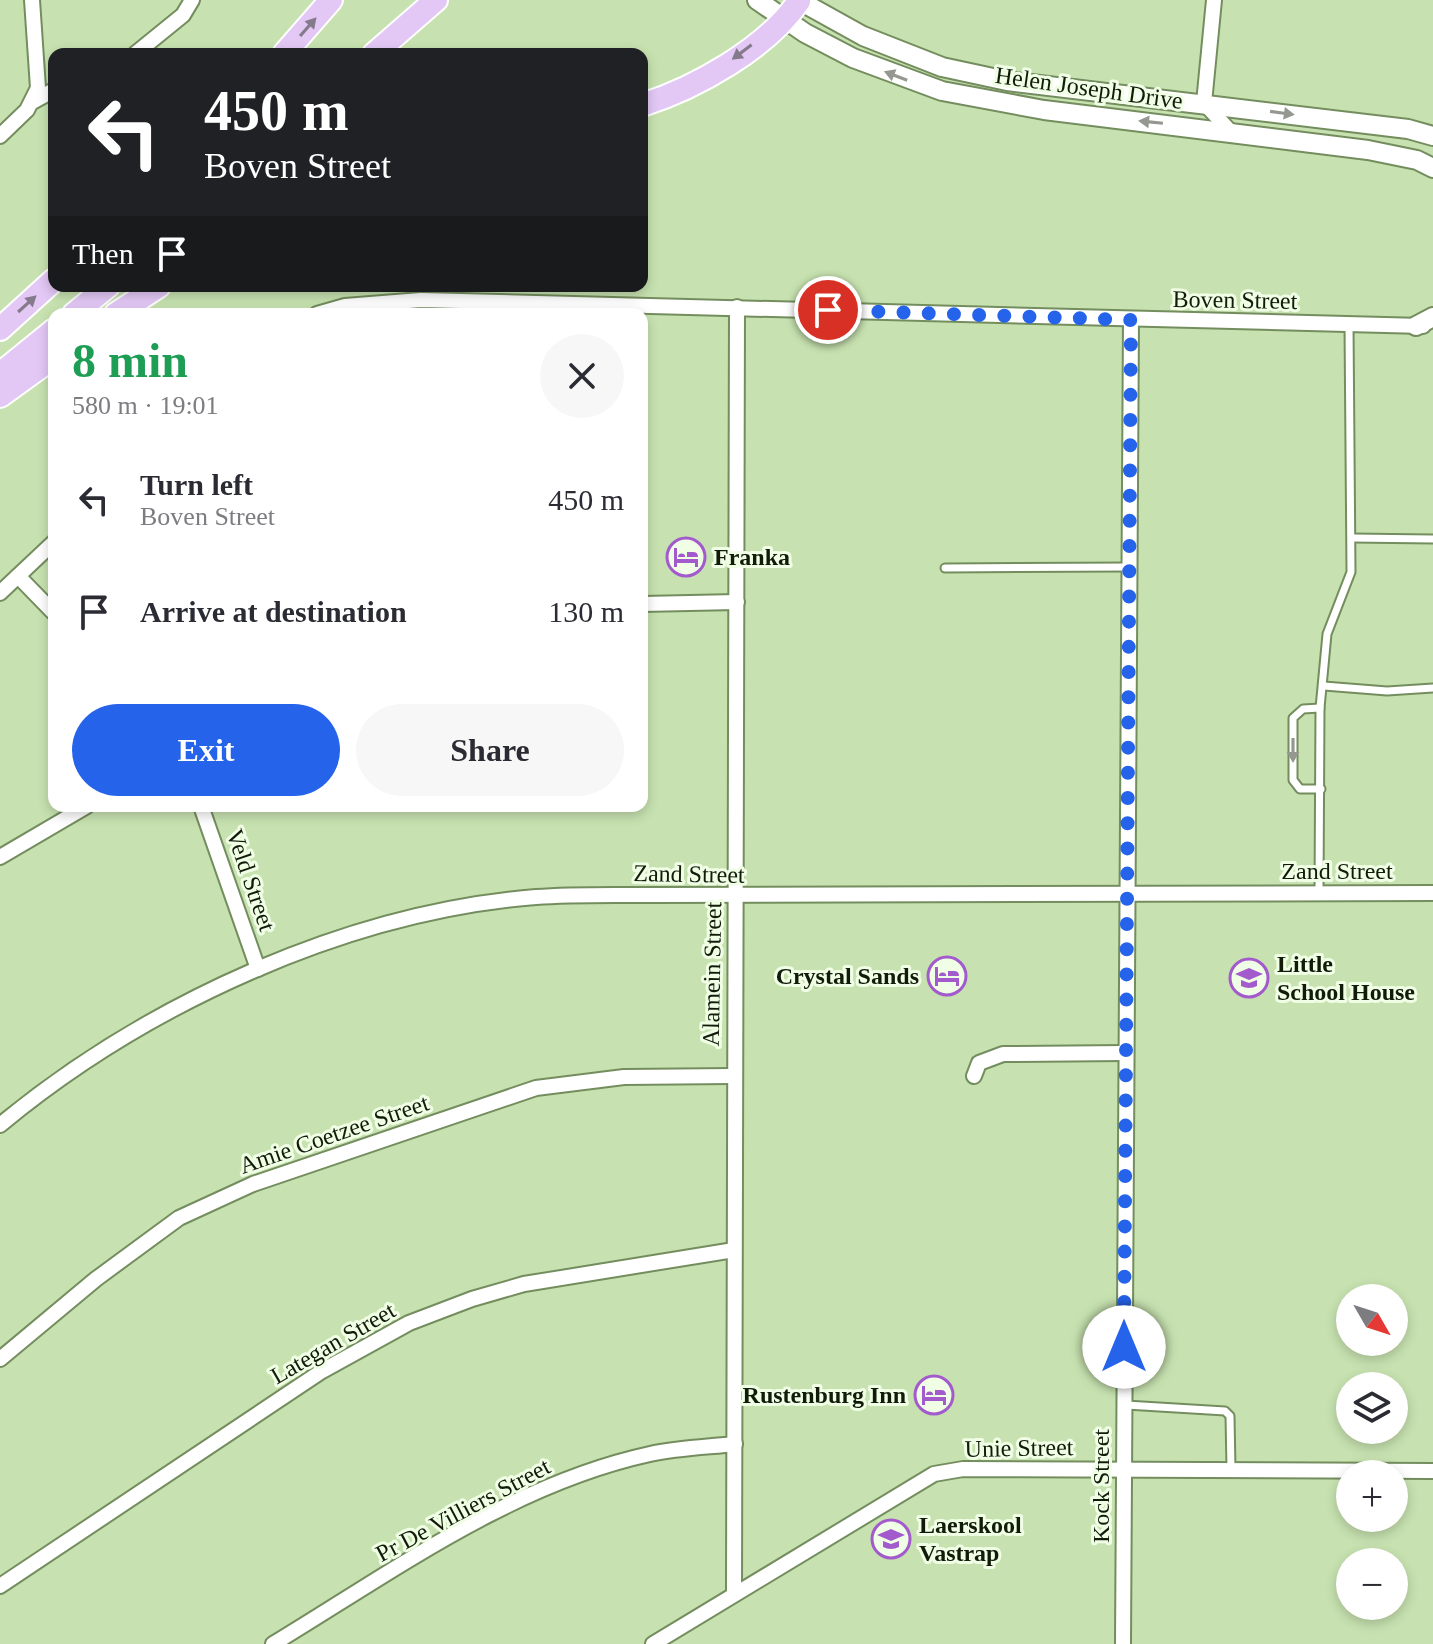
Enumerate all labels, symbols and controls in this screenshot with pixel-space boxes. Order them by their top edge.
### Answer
one-way arrow [299,17,316,37]
one-way arrow [732,44,752,60]
street label: Helen Joseph Drive [993,62,1185,114]
one-way arrow [884,69,908,82]
icon: left [72,80,176,184]
text: 450 m [204,80,349,142]
one-way arrow [1270,107,1295,120]
one-way arrow [1138,115,1163,128]
text: Boven Street [204,146,391,186]
icon: arrive [150,232,194,276]
text: Then [72,237,134,270]
pin [794,276,862,344]
street label: Boven Street [1172,286,1298,314]
icon: arrive [806,288,850,332]
one-way arrow [17,296,36,314]
text: 8 min [72,334,188,387]
button: close [540,334,624,418]
text: 580 m · 19:01 [72,391,219,420]
text: Turn left [140,468,253,501]
icon: left [72,478,116,522]
text: 450 m [548,483,624,516]
text: Boven Street [140,502,275,531]
hotel icon: Franka [665,536,707,578]
place label: Franka [714,544,790,570]
icon: arrive [72,590,116,634]
text: Arrive at destination [140,595,407,628]
text: 130 m [548,595,624,628]
button: Exit [72,704,340,796]
button: Share [356,704,624,796]
one-way arrow [1287,738,1299,763]
street label: Veld Street [221,826,281,935]
street label: Zand Street [1281,858,1393,884]
street label: Zand Street [633,860,745,888]
street label: Alamein Street [698,901,726,1047]
place label: Little School House [1277,951,1415,1005]
hotel icon: Crystal Sands [926,955,968,997]
school or university icon: Little School House [1228,957,1270,999]
place label: Crystal Sands [776,963,919,989]
street label: Amie Coetzee Street [236,1089,432,1179]
north arrow [1336,1284,1408,1356]
map controls [1336,1284,1408,1620]
street label: Lategan Street [266,1297,400,1389]
position arrow [1082,1305,1166,1389]
button: layers [1336,1372,1408,1444]
hotel icon: Rustenburg Inn [913,1374,955,1416]
place label: Rustenburg Inn [743,1382,906,1408]
street label: Kock Street [1088,1429,1114,1543]
street label: Unie Street [964,1434,1074,1462]
street label: Pr De Villiers Street [372,1453,555,1567]
button: + [1336,1460,1408,1532]
place label: Laerskool Vastrap [919,1512,1022,1566]
school or university icon: Laerskool Vastrap [870,1518,912,1560]
button: − [1336,1548,1408,1620]

